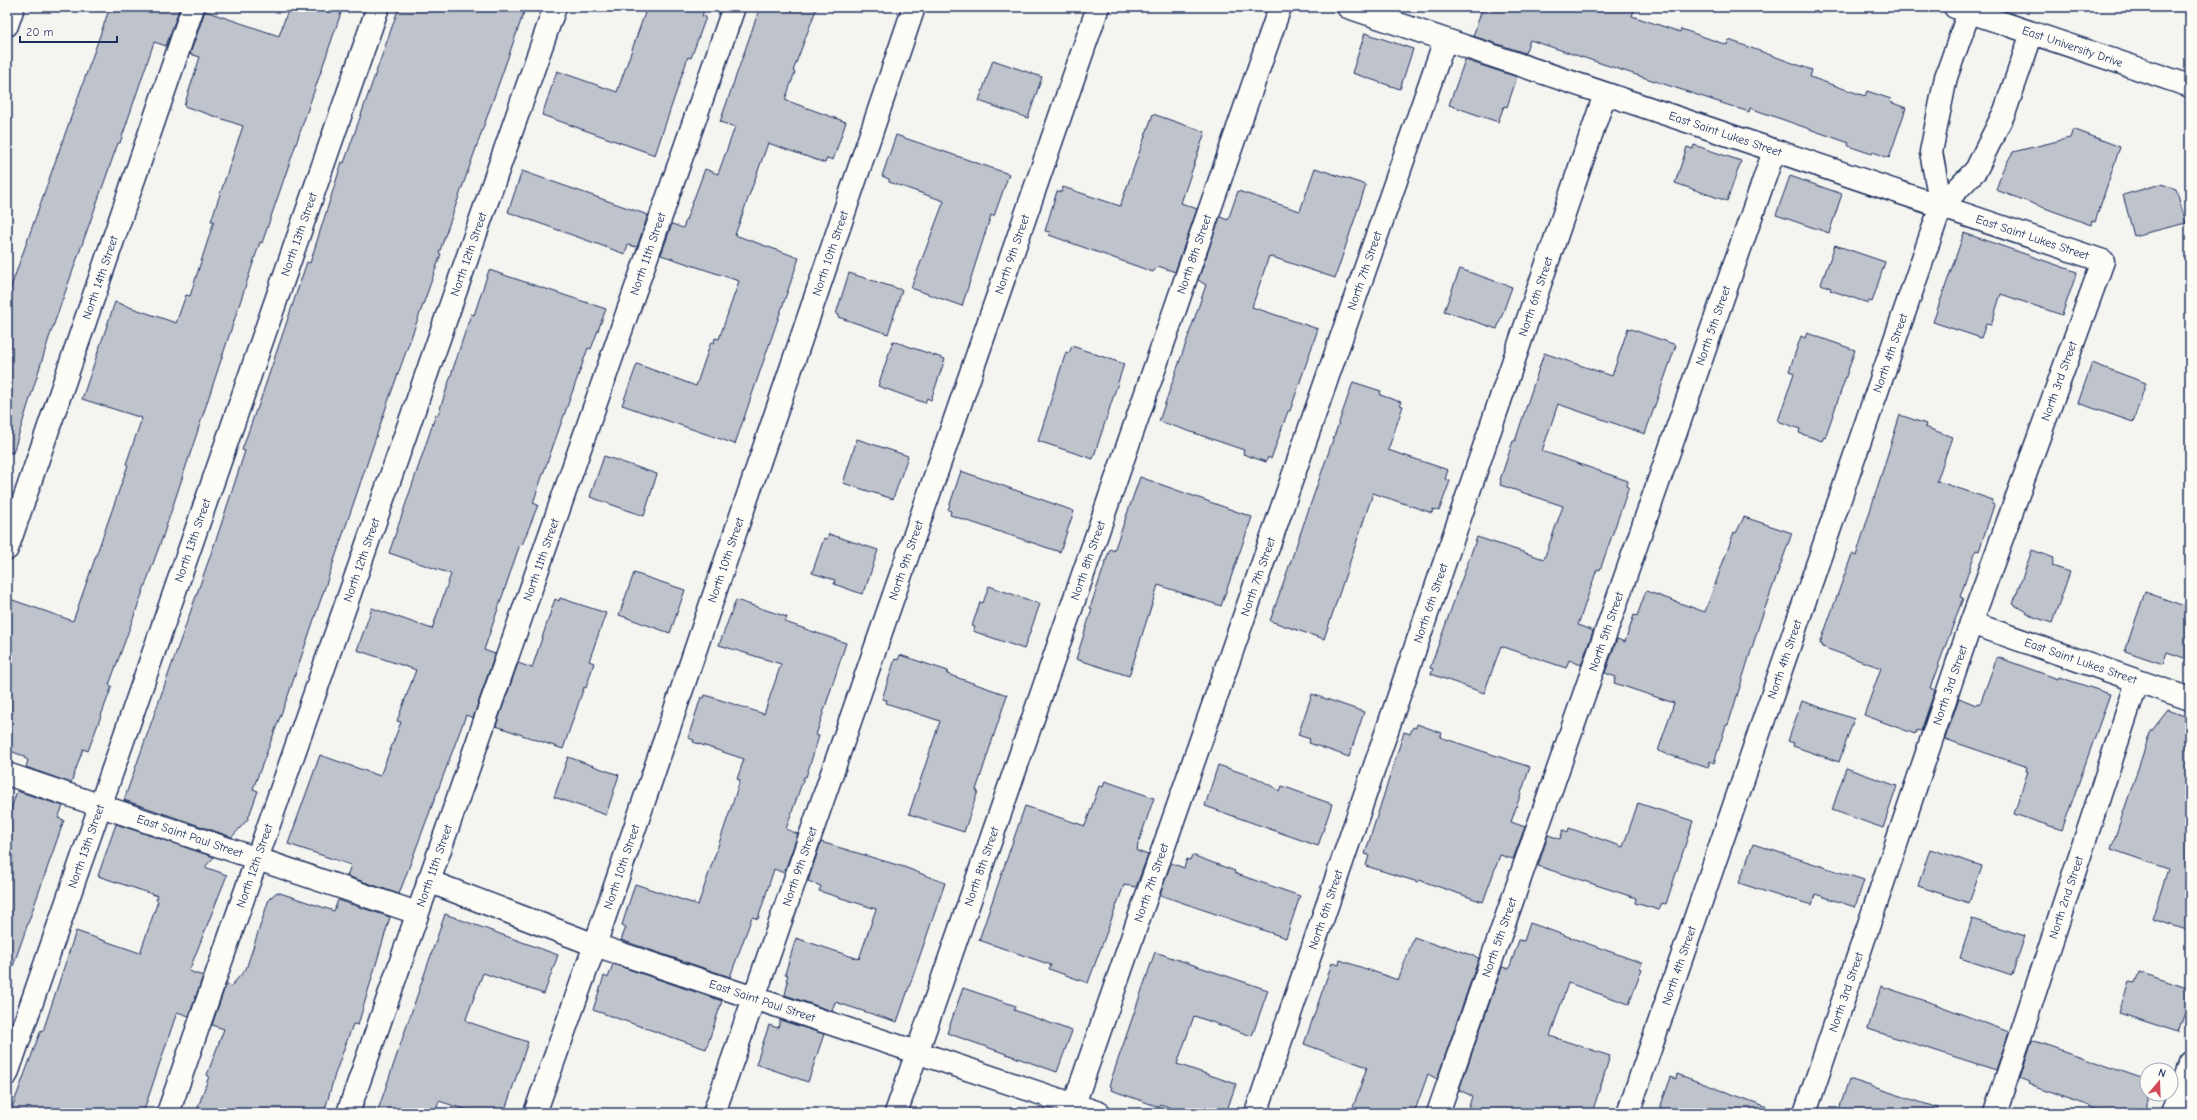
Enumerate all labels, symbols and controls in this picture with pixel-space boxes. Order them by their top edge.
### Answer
scale bar [20,18,117,44]
street label: East University Drive [2020,23,2125,70]
text: 20 m [26,25,54,39]
street label: East Saint Lukes Street [1667,108,1784,160]
street label: North 13th Street [278,190,320,278]
street label: North 10th Street [809,208,851,298]
street label: North 12th Street [447,210,490,298]
street label: North 11th Street [627,210,669,297]
street label: North 9th Street [992,212,1033,296]
street label: North 8th Street [1174,212,1215,296]
street label: East Saint Lukes Street [1974,212,2091,263]
street label: North 7th Street [1344,229,1385,312]
street label: North 14th Street [79,233,121,321]
street label: North 6th Street [1515,254,1556,338]
street label: North 5th Street [1693,283,1734,367]
street label: North 4th Street [1870,311,1911,394]
street label: North 3rd Street [2038,339,2080,423]
street label: North 13th Street [172,496,214,584]
street label: North 10th Street [705,515,747,604]
street label: North 12th Street [340,516,383,604]
street label: North 11th Street [520,516,562,603]
street label: North 9th Street [886,518,926,602]
street label: North 8th Street [1068,518,1108,602]
street label: North 7th Street [1238,535,1278,618]
street label: North 6th Street [1411,561,1451,645]
street label: North 5th Street [1586,589,1627,673]
street label: North 4th Street [1764,617,1805,701]
street label: East Saint Lukes Street [2022,635,2139,687]
street label: North 3rd Street [1930,643,1970,727]
street label: North 13th Street [65,802,107,890]
street label: East Saint Paul Street [135,812,245,861]
street label: North 12th Street [233,821,276,910]
street label: North 11th Street [413,822,455,909]
street label: North 10th Street [601,822,643,911]
street label: North 9th Street [779,824,820,908]
street label: North 8th Street [961,824,1002,908]
street label: North 7th Street [1131,841,1172,924]
street label: North 2nd Street [2046,854,2086,941]
street label: North 6th Street [1306,867,1346,951]
street label: North 5th Street [1479,895,1520,979]
street label: North 4th Street [1659,924,1699,1007]
street label: North 3rd Street [1826,950,1866,1034]
street label: East Saint Paul Street [707,977,817,1025]
north arrow [2139,1062,2179,1102]
text: N [2157,1066,2168,1080]

